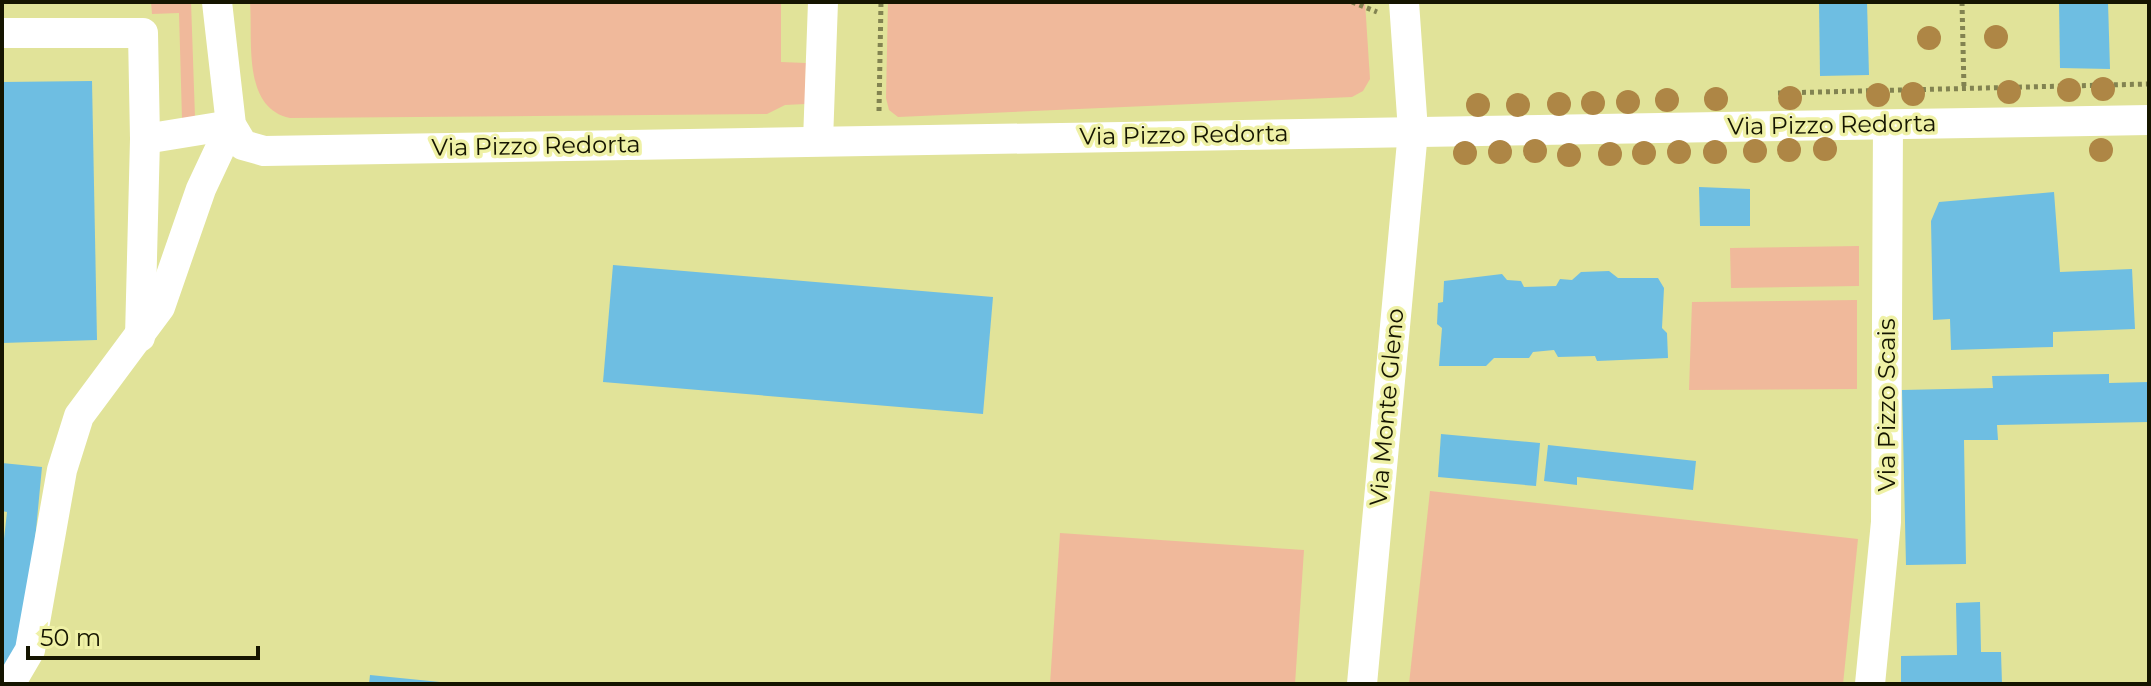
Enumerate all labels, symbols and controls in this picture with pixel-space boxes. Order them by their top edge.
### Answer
street label: Via Pizzo Redorta [1727,108,1937,141]
street label: Via Pizzo Redorta [1079,118,1289,151]
street label: Via Pizzo Redorta [431,129,641,162]
street label: Via Monte Gleno [1363,307,1410,507]
street label: Via Pizzo Scais [1872,318,1901,492]
scale bar [28,610,258,660]
text: 50 m [40,623,101,652]

